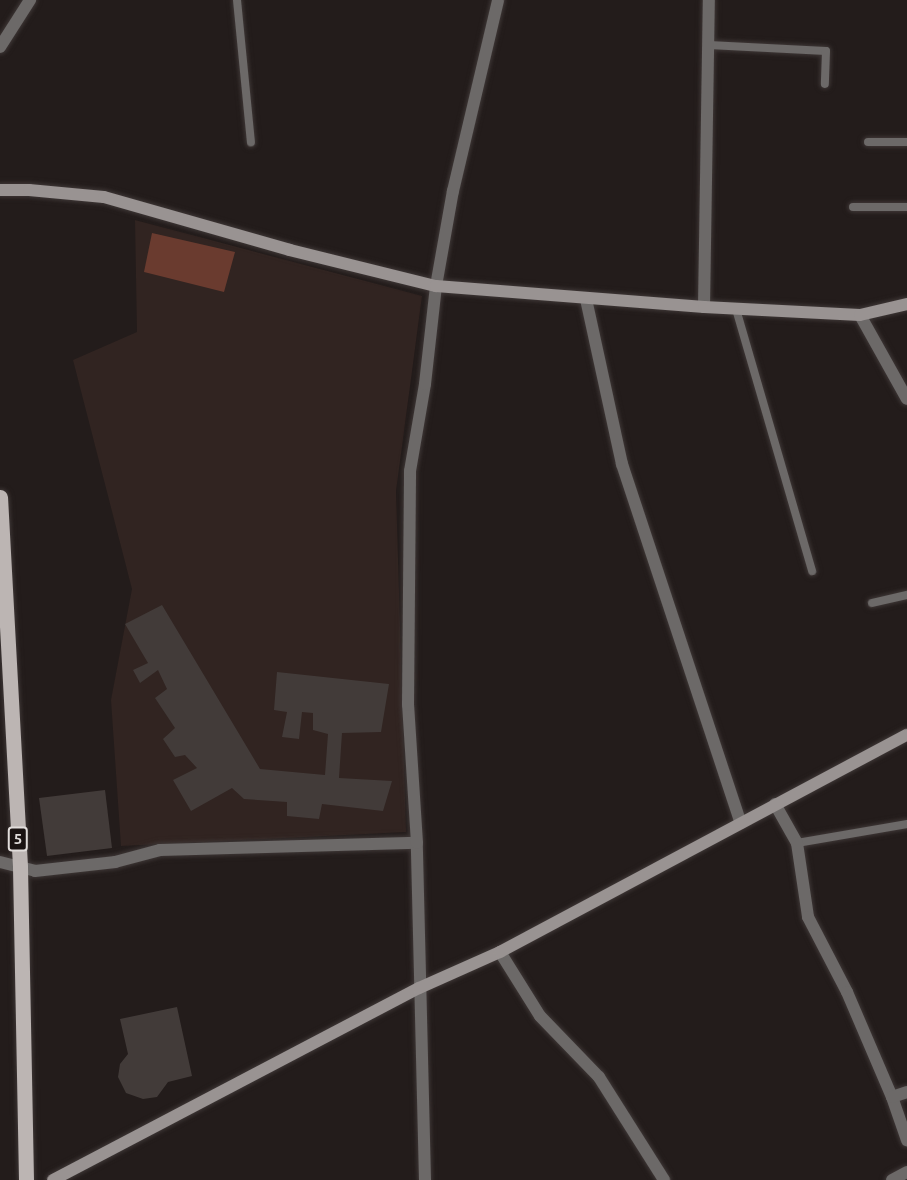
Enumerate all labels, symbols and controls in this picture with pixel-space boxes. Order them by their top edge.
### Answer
road number: 5 [8,827,28,851]

